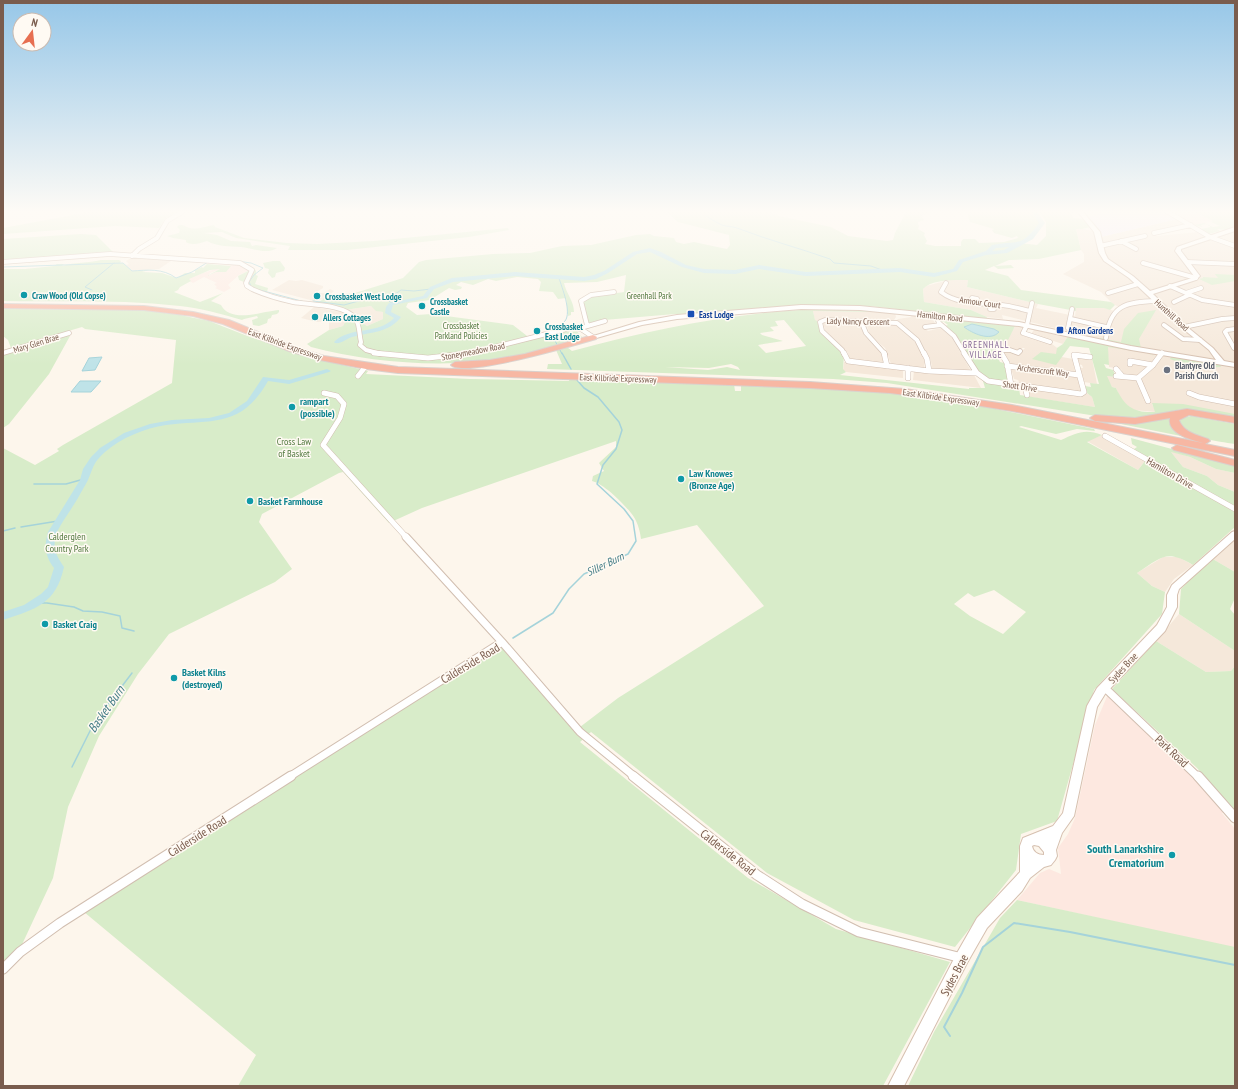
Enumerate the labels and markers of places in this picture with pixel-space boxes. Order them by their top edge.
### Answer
marker: Craw Wood (Old Copse) [19,290,29,300]
place label: Craw Wood (Old Copse) [32,290,106,302]
marker: Crossbasket West Lodge [312,291,322,301]
place label: Crossbasket West Lodge [325,291,402,302]
place label: Crossbasket Castle [430,296,468,317]
marker: Crossbasket Castle [417,301,427,311]
marker: East Lodge [686,309,696,319]
place label: East Lodge [699,309,734,320]
marker: Allers Cottages [310,312,320,322]
place label: Allers Cottages [322,312,371,323]
place label: Crossbasket East Lodge [545,321,583,342]
marker: Afton Gardens [1055,325,1065,335]
place label: Afton Gardens [1067,325,1113,336]
marker: Crossbasket East Lodge [532,326,542,336]
place label: Blantyre Old Parish Church [1175,360,1218,381]
marker: Blantyre Old Parish Church [1162,365,1172,375]
place label: rampart (possible) [300,395,335,420]
marker: rampart (possible) [287,402,297,412]
place label: Law Knowes (Bronze Age) [689,467,735,492]
marker: Law Knowes (Bronze Age) [676,474,686,484]
place label: Basket Farmhouse [258,495,323,508]
marker: Basket Farmhouse [245,496,255,506]
place label: Basket Craig [53,618,97,631]
marker: Basket Craig [40,619,50,629]
place label: Basket Kilns (destroyed) [182,666,226,691]
marker: Basket Kilns (destroyed) [169,673,179,683]
place label: South Lanarkshire Crematorium [1087,841,1164,870]
marker: South Lanarkshire Crematorium [1167,850,1177,860]

